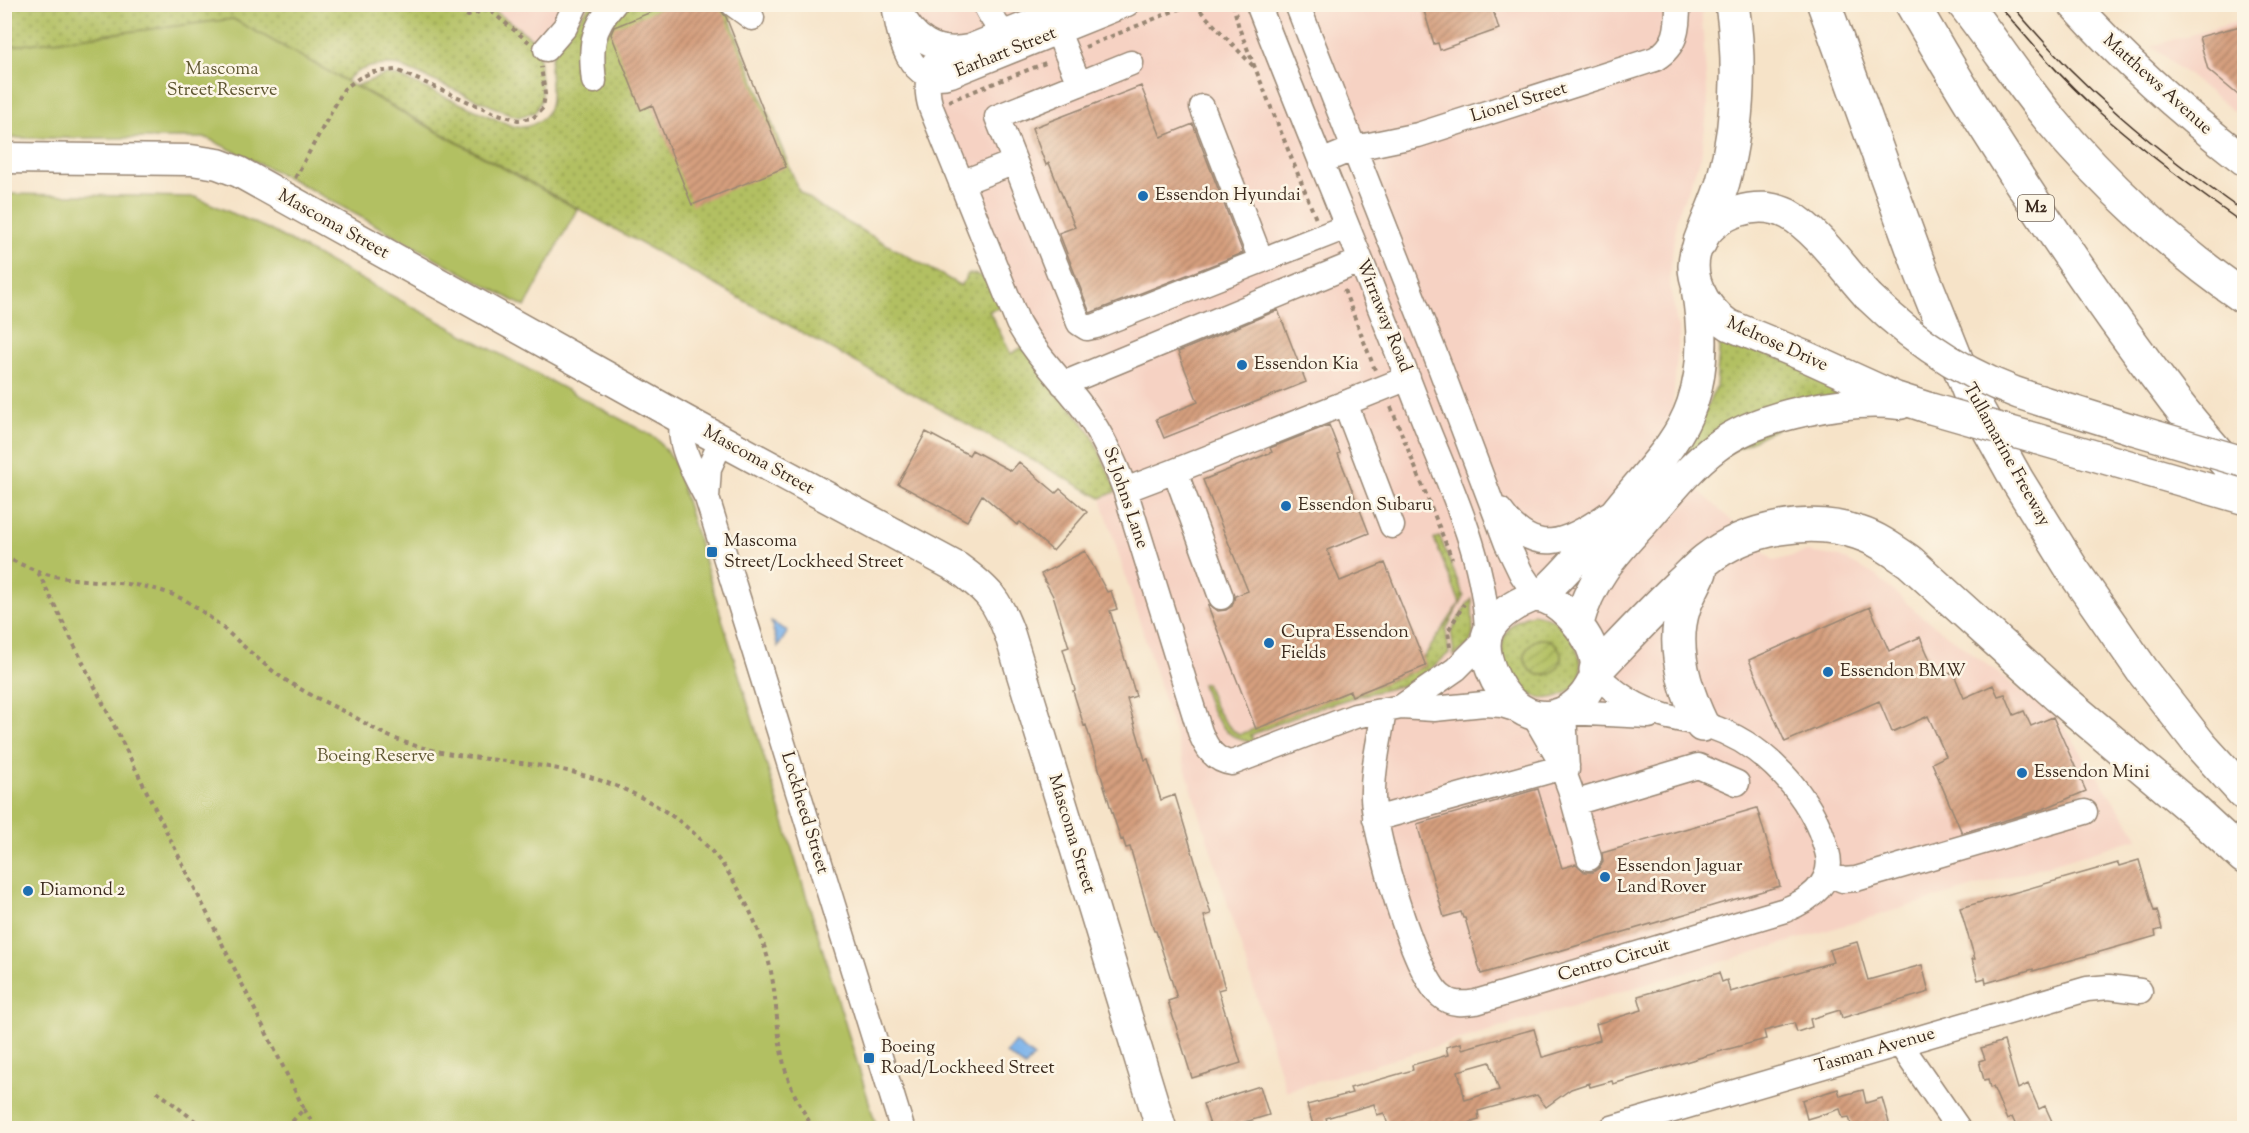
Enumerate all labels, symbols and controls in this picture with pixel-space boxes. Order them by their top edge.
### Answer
street label: Earhart Street [951,21,1061,85]
street label: Matthews Avenue [2096,28,2218,142]
park label: Mascoma Street Reserve [167,57,277,104]
street label: Lionel Street [1467,76,1571,130]
place label: Essendon Hyundai [1155,183,1301,209]
street label: Mascoma Street [273,184,393,266]
marker: Essendon Hyundai [1136,189,1150,203]
road number: M2 [2018,195,2054,221]
street label: Wirraway Road [1348,255,1418,377]
street label: Melrose Drive [1722,311,1832,379]
place label: Essendon Kia [1254,352,1359,378]
marker: Essendon Kia [1235,358,1249,372]
street label: Tullamarine Freeway [1956,378,2056,532]
street label: Mascoma Street [698,420,818,502]
street label: St Johns Lane [1095,444,1155,552]
place label: Essendon Subaru [1298,493,1432,519]
marker: Essendon Subaru [1279,499,1293,513]
place label: Mascoma Street/Lockheed Street [724,529,904,576]
marker: Mascoma Street/Lockheed Street [705,545,719,559]
place label: Cupra Essendon Fields [1281,620,1409,667]
marker: Cupra Essendon Fields [1262,636,1276,650]
place label: Essendon BMW [1840,659,1966,685]
marker: Essendon BMW [1821,665,1835,679]
park label: Boeing Reserve [317,744,435,770]
street label: Lockheed Street [773,749,835,877]
place label: Essendon Mini [2034,760,2150,786]
marker: Essendon Mini [2015,766,2029,780]
street label: Mascoma Street [1041,771,1101,897]
place label: Essendon Jaguar Land Rover [1617,854,1743,901]
marker: Essendon Jaguar Land Rover [1598,870,1612,884]
place label: Diamond 2 [40,878,126,904]
marker: Diamond 2 [21,884,35,898]
street label: Centro Circuit [1555,933,1673,989]
street label: Tasman Avenue [1812,1021,1938,1081]
place label: Boeing Road/Lockheed Street [881,1035,1055,1082]
marker: Boeing Road/Lockheed Street [862,1051,876,1065]

